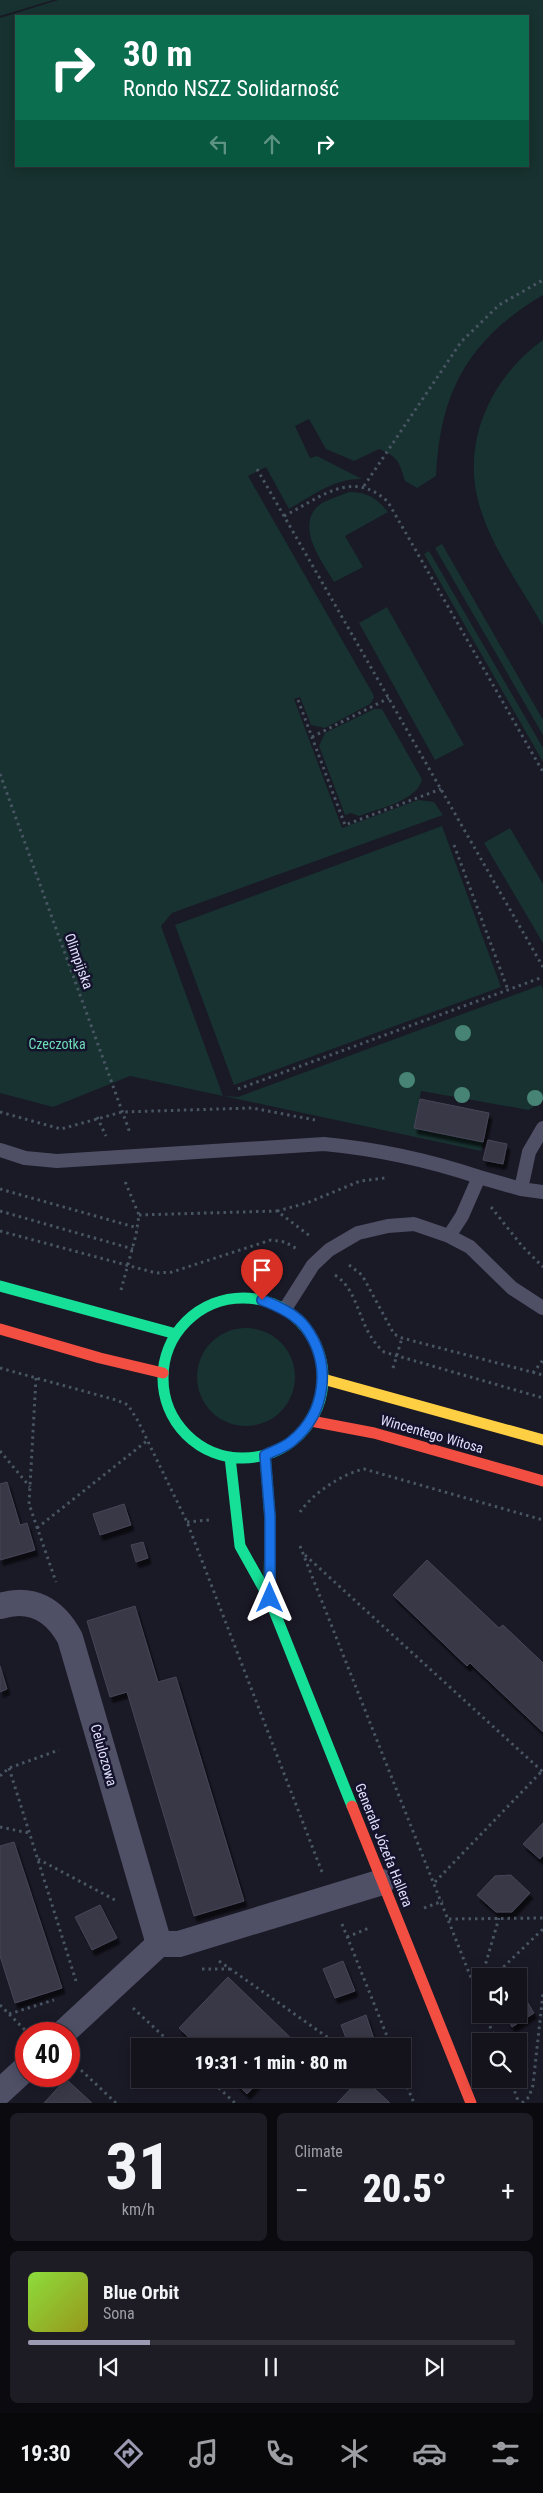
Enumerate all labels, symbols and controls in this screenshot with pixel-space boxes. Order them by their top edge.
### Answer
text: 30 m [123,34,192,75]
icon: right [40,35,105,100]
text: Rondo NSZZ Solidarność [123,76,339,101]
icon: left [205,130,233,158]
icon: ahead [258,130,286,158]
icon: right [311,130,339,158]
street label: Olimpijska [62,931,96,991]
park label: Czeczotka [28,1036,86,1052]
pin [241,1249,283,1300]
icon: arrive [248,1256,276,1284]
street label: Wincentego Witosa [379,1412,485,1456]
position arrow [243,1571,295,1623]
street label: Celulozowa [88,1722,120,1788]
street label: Generała Józefa Hallera [352,1781,416,1909]
map controls [472,1968,527,2088]
button: sound [472,1968,527,2023]
speed limit sign: 40 [15,2022,80,2087]
button: search [472,2033,527,2088]
text: 19:31 · 1 min · 80 m [195,2051,347,2074]
text: 31 [105,2129,171,2205]
text: Climate [295,2142,343,2161]
text: 20.5° [363,2167,447,2211]
text: − [295,2174,309,2207]
text: + [501,2174,515,2207]
text: km/h [122,2200,155,2219]
text: Blue Orbit [103,2281,179,2304]
text: Sona [103,2304,135,2323]
icon: previous [95,2353,123,2381]
icon: pause [257,2353,285,2381]
icon: next [420,2353,448,2381]
icon: directions [111,2436,146,2471]
icon: music [186,2436,221,2471]
icon: phone [262,2436,297,2471]
icon: climate [337,2436,372,2471]
icon: car [412,2436,447,2471]
icon: filters [488,2436,523,2471]
text: 19:30 [20,2441,71,2466]

